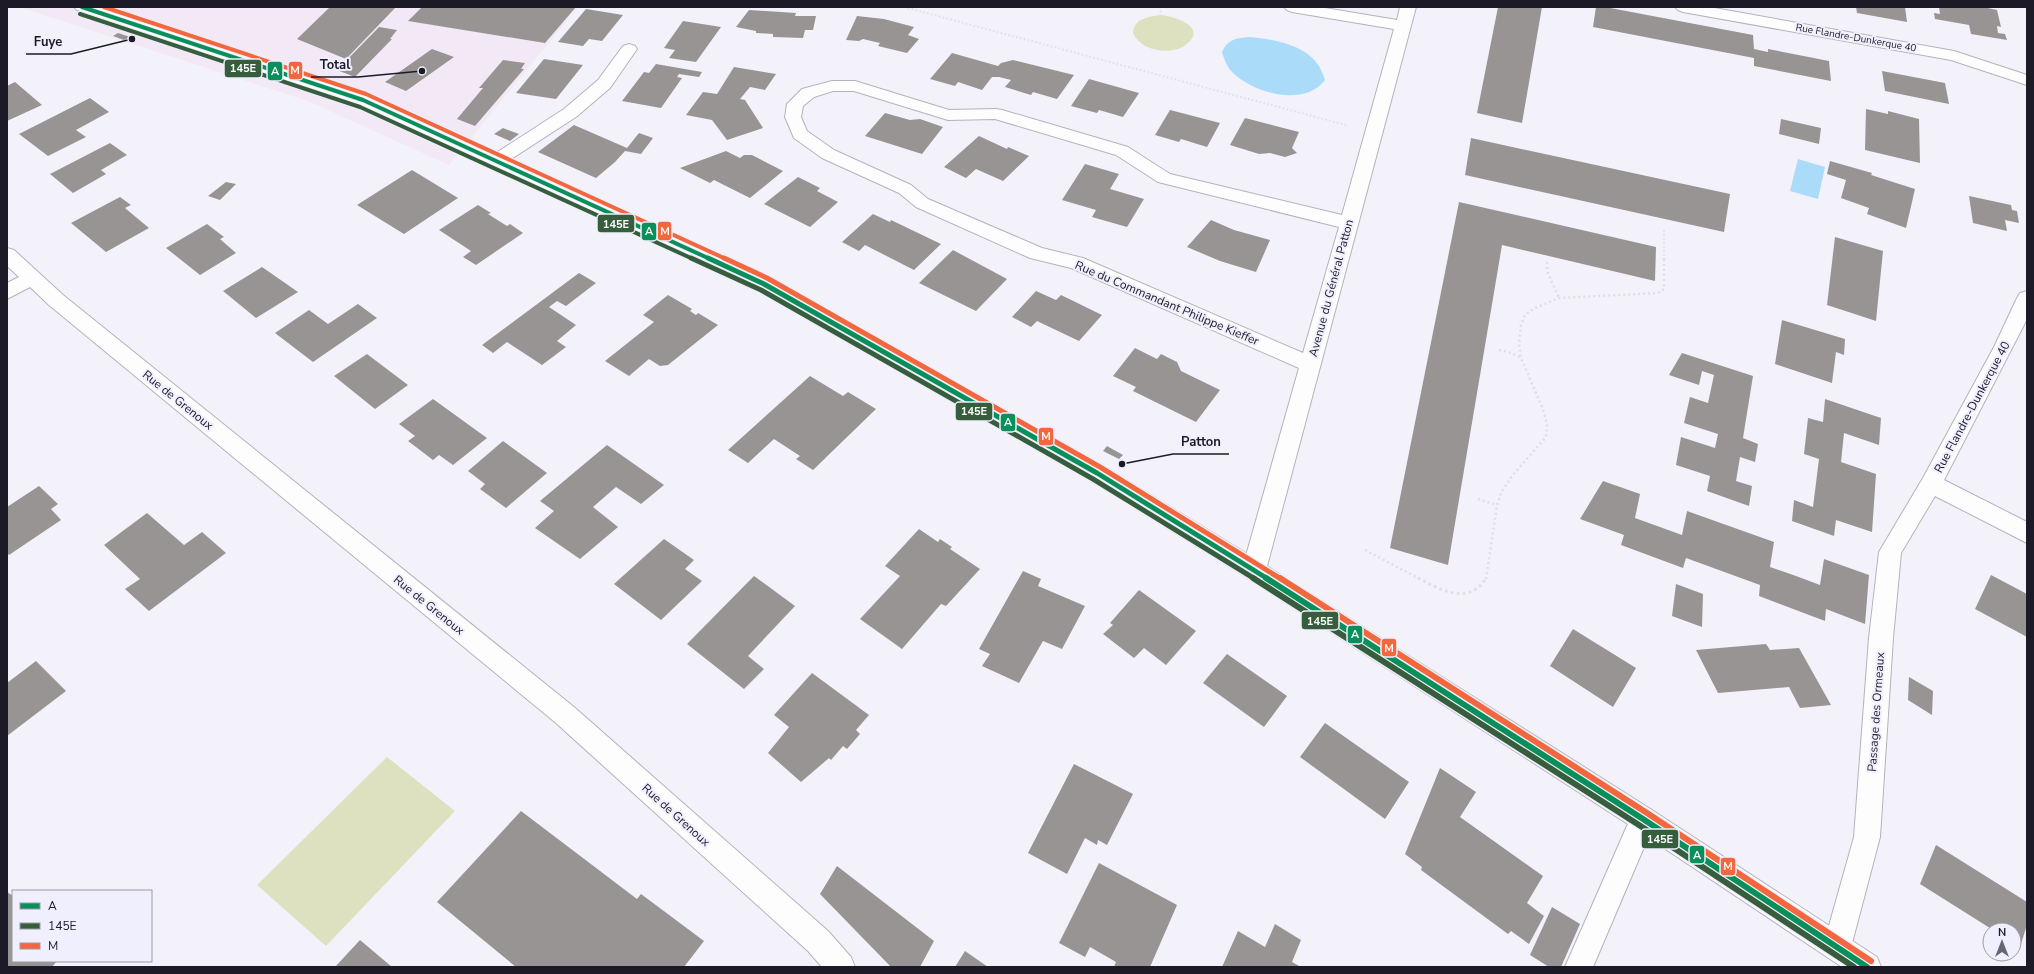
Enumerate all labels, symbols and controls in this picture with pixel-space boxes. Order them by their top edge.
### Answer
street label: Rue Flandre-Dunkerque 40 [1795,20,1917,56]
callout: Fuye [26,29,71,54]
text: Fuye [34,33,62,51]
callout: Total [311,52,358,77]
text: Total [320,56,351,74]
line badge: 145E [224,59,262,78]
text: 145E [230,61,256,76]
line badge: A [267,61,283,81]
line badge: M [288,61,303,80]
text: M [290,63,300,78]
text: A [271,64,280,79]
line badge: 145E [597,214,635,233]
text: 145E [603,217,629,232]
street label: Avenue du Général Patton [1305,218,1357,358]
line badge: M [657,221,672,241]
line badge: A [641,222,657,241]
text: A [645,224,654,239]
text: M [660,224,670,239]
street label: Rue du Commandant Philippe Kieffer [1073,257,1262,349]
street label: Rue Flandre-Dunkerque 40 [1930,338,2014,476]
street label: Rue de Grenoux [139,367,217,434]
line badge: 145E [955,402,993,421]
text: 145E [961,404,987,419]
line badge: A [1000,413,1016,432]
text: A [1004,415,1013,430]
line badge: M [1038,427,1054,446]
text: M [1041,429,1051,444]
callout: Patton [1173,429,1229,454]
text: Patton [1181,433,1221,451]
street label: Rue de Grenoux [390,572,468,639]
line badge: 145E [1301,611,1339,630]
text: 145E [1307,614,1333,629]
line badge: A [1347,625,1363,644]
text: A [1351,627,1360,642]
line badge: M [1381,638,1397,657]
text: M [1384,641,1394,656]
street label: Passage des Ormeaux [1864,651,1888,772]
street label: Rue de Grenoux [638,780,714,850]
line badge: 145E [1641,829,1679,849]
text: 145E [1647,832,1673,847]
line badge: A [1689,845,1705,864]
text: A [1693,848,1702,863]
line badge: M [1720,857,1736,876]
text: M [1723,859,1733,874]
legend [12,890,152,962]
text: A [48,898,57,914]
text: 145E [48,918,77,934]
north arrow [1982,922,2022,962]
text: N [1998,925,2006,940]
text: M [48,938,58,954]

